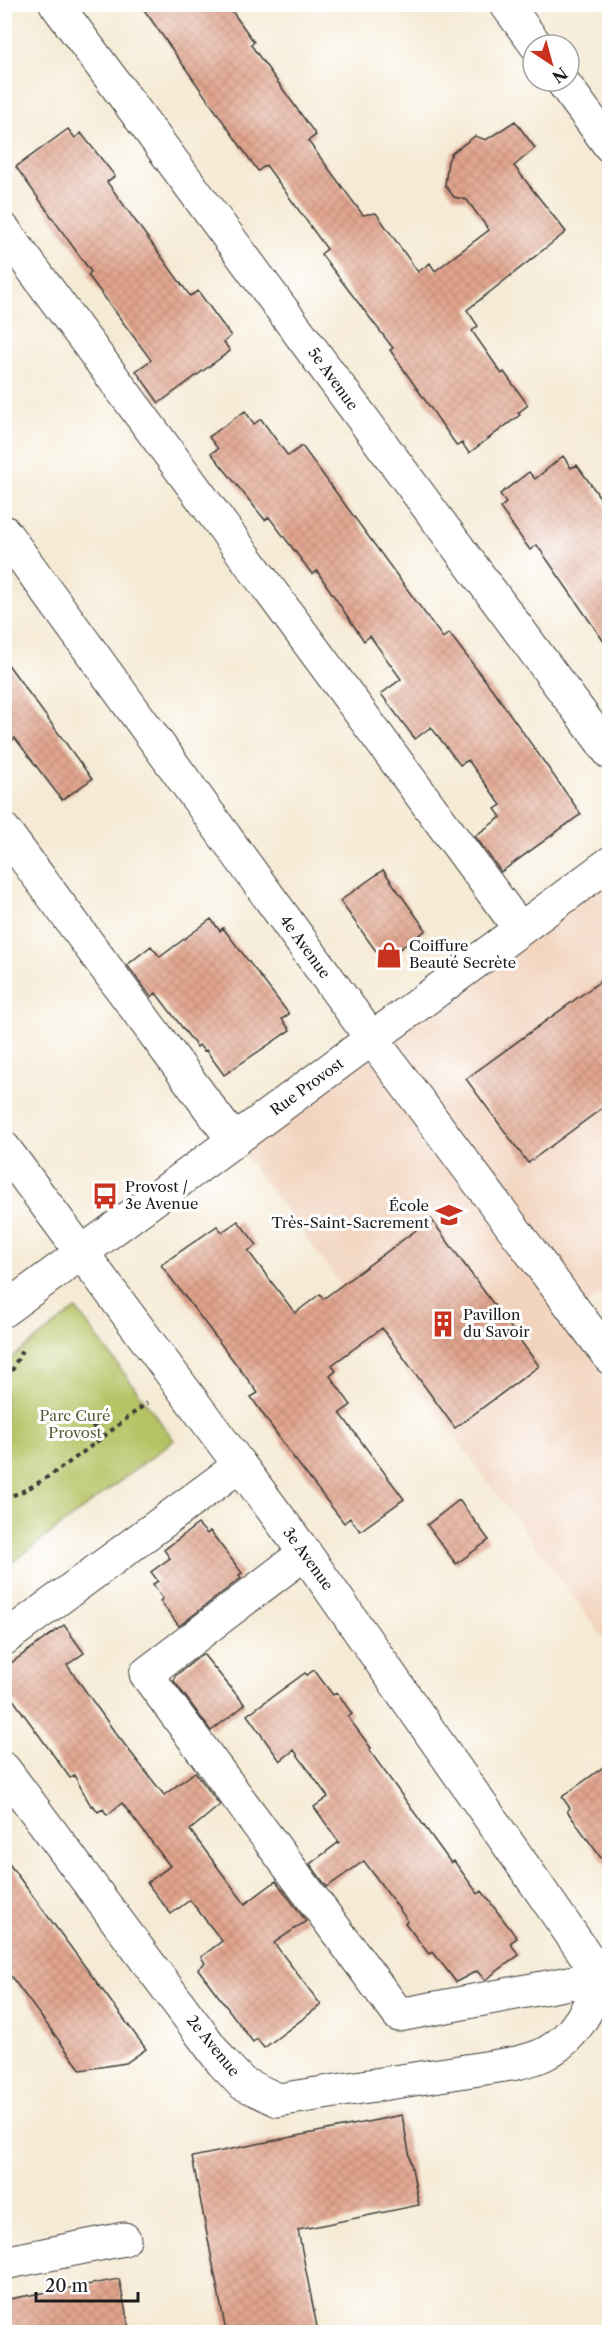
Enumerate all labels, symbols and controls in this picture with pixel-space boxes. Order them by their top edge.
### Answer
north arrow [521,33,581,93]
text: N [548,63,571,87]
street label: 5e Avenue [304,343,363,414]
street label: 4e Avenue [276,911,335,982]
place label: Coiffure Beauté Secrète [409,936,516,972]
shop icon: Coiffure Beauté Secrète [374,940,404,970]
street label: Rue Provost [266,1053,348,1120]
place label: Provost / 3e Avenue [125,1177,198,1213]
bus stop icon: Provost / 3e Avenue [90,1181,120,1211]
place label: École Très-Saint-Sacrement [272,1196,430,1232]
school or university icon: École Très-Saint-Sacrement [434,1200,464,1230]
place label: Pavillon du Savoir [463,1305,530,1341]
building icon: Pavillon du Savoir [428,1309,458,1339]
park label: Parc Curé Provost [40,1406,110,1442]
street label: 3e Avenue [279,1523,338,1594]
street label: 2e Avenue [183,2011,244,2080]
scale bar [36,2265,138,2303]
text: 20 m [45,2275,89,2297]

